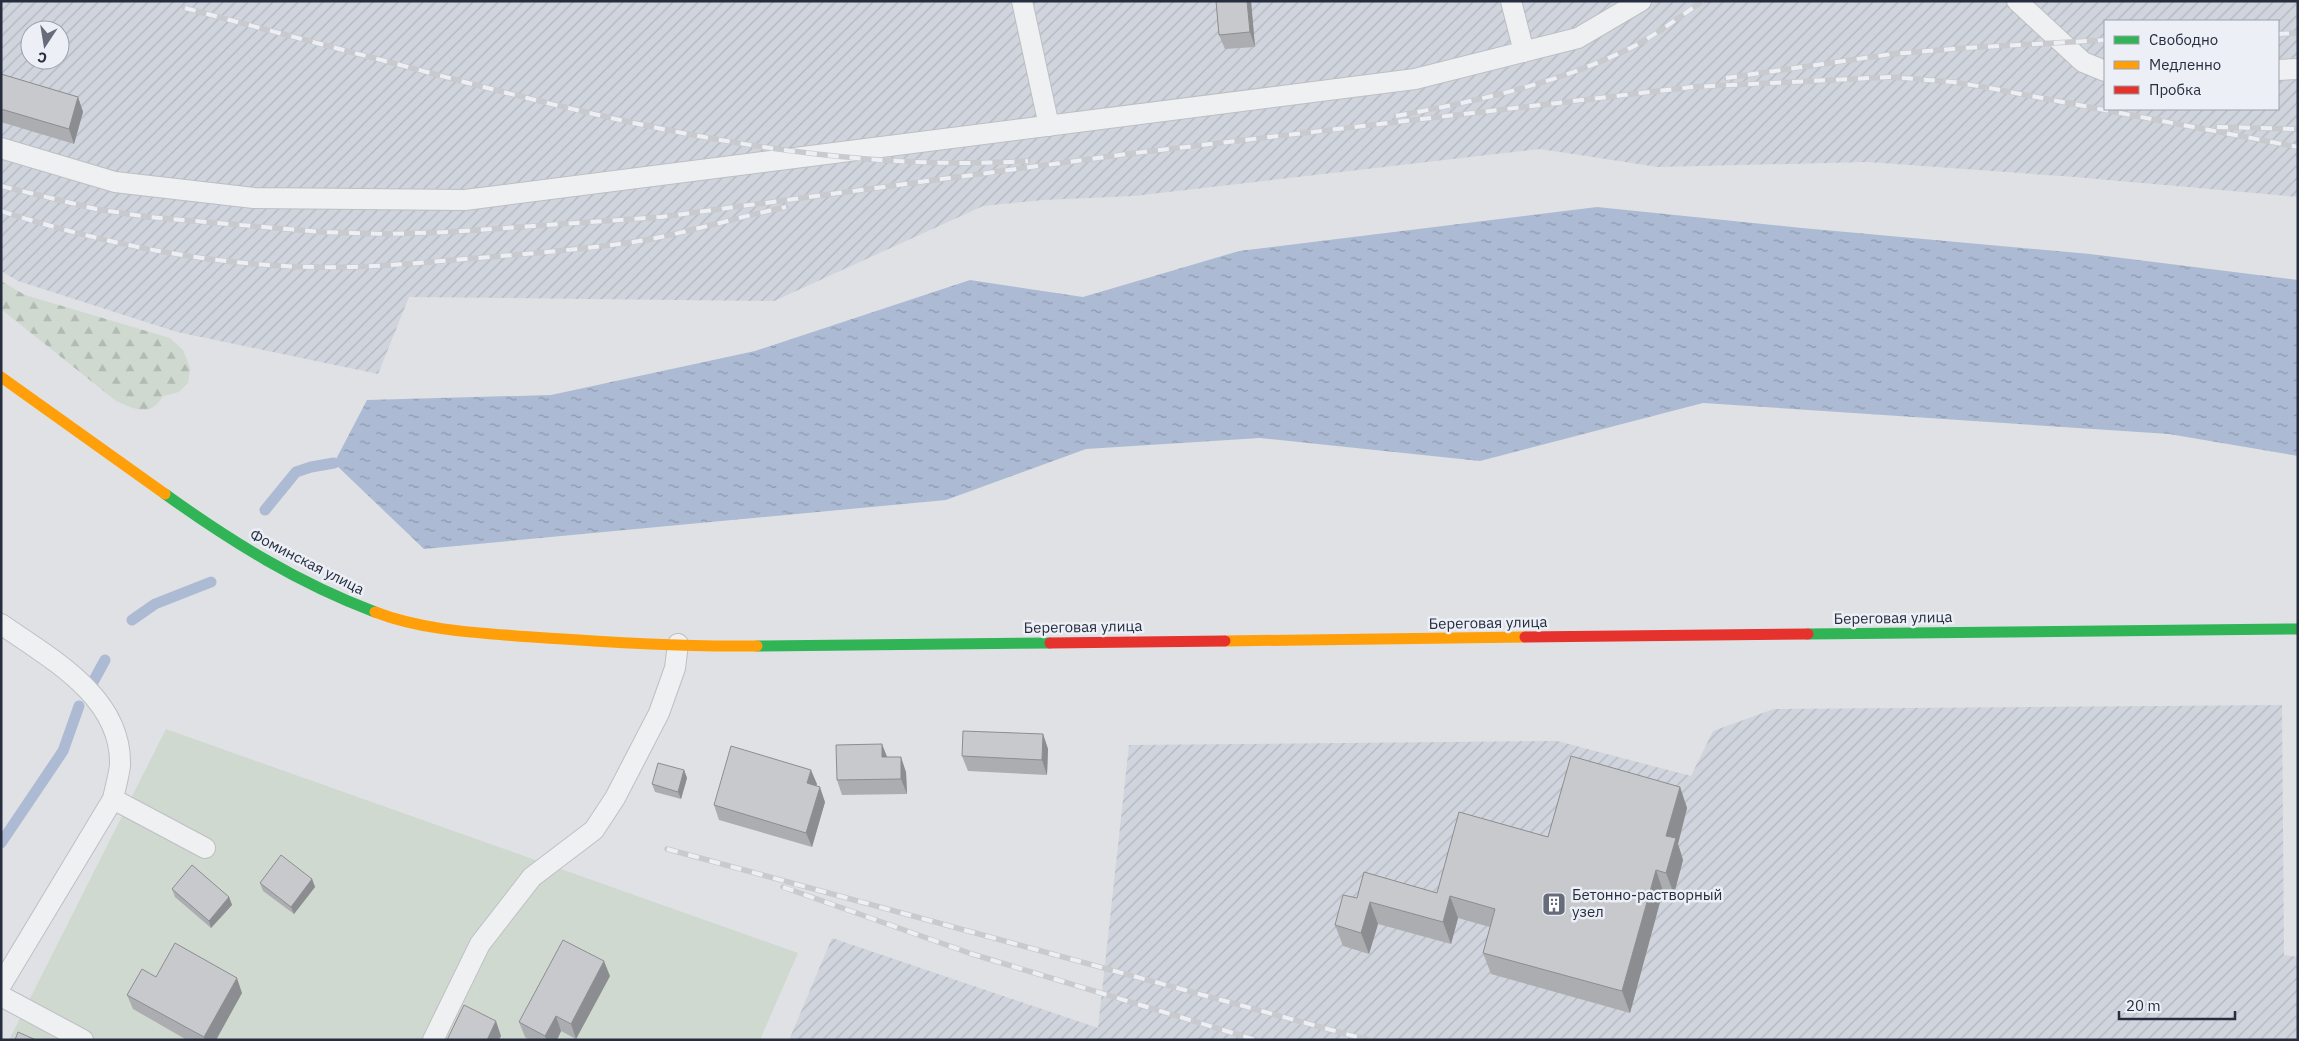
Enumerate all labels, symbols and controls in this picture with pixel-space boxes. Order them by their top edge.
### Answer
north arrow [20,20,70,70]
legend [2104,20,2279,110]
text: Свободно [2149,30,2218,49]
text: С [36,48,49,67]
text: Медленно [2149,55,2221,74]
text: Пробка [2149,80,2201,99]
street label: Фоминская улица [247,525,368,599]
street label: Береговая улица [1833,607,1953,628]
street label: Береговая улица [1428,612,1548,633]
street label: Береговая улица [1023,616,1143,637]
place label: Бетонно-растворный узел [1572,885,1722,921]
building icon: Бетонно-растворный узел [1541,891,1567,917]
scale bar [2119,988,2235,1020]
text: 20 m [2126,996,2161,1015]

